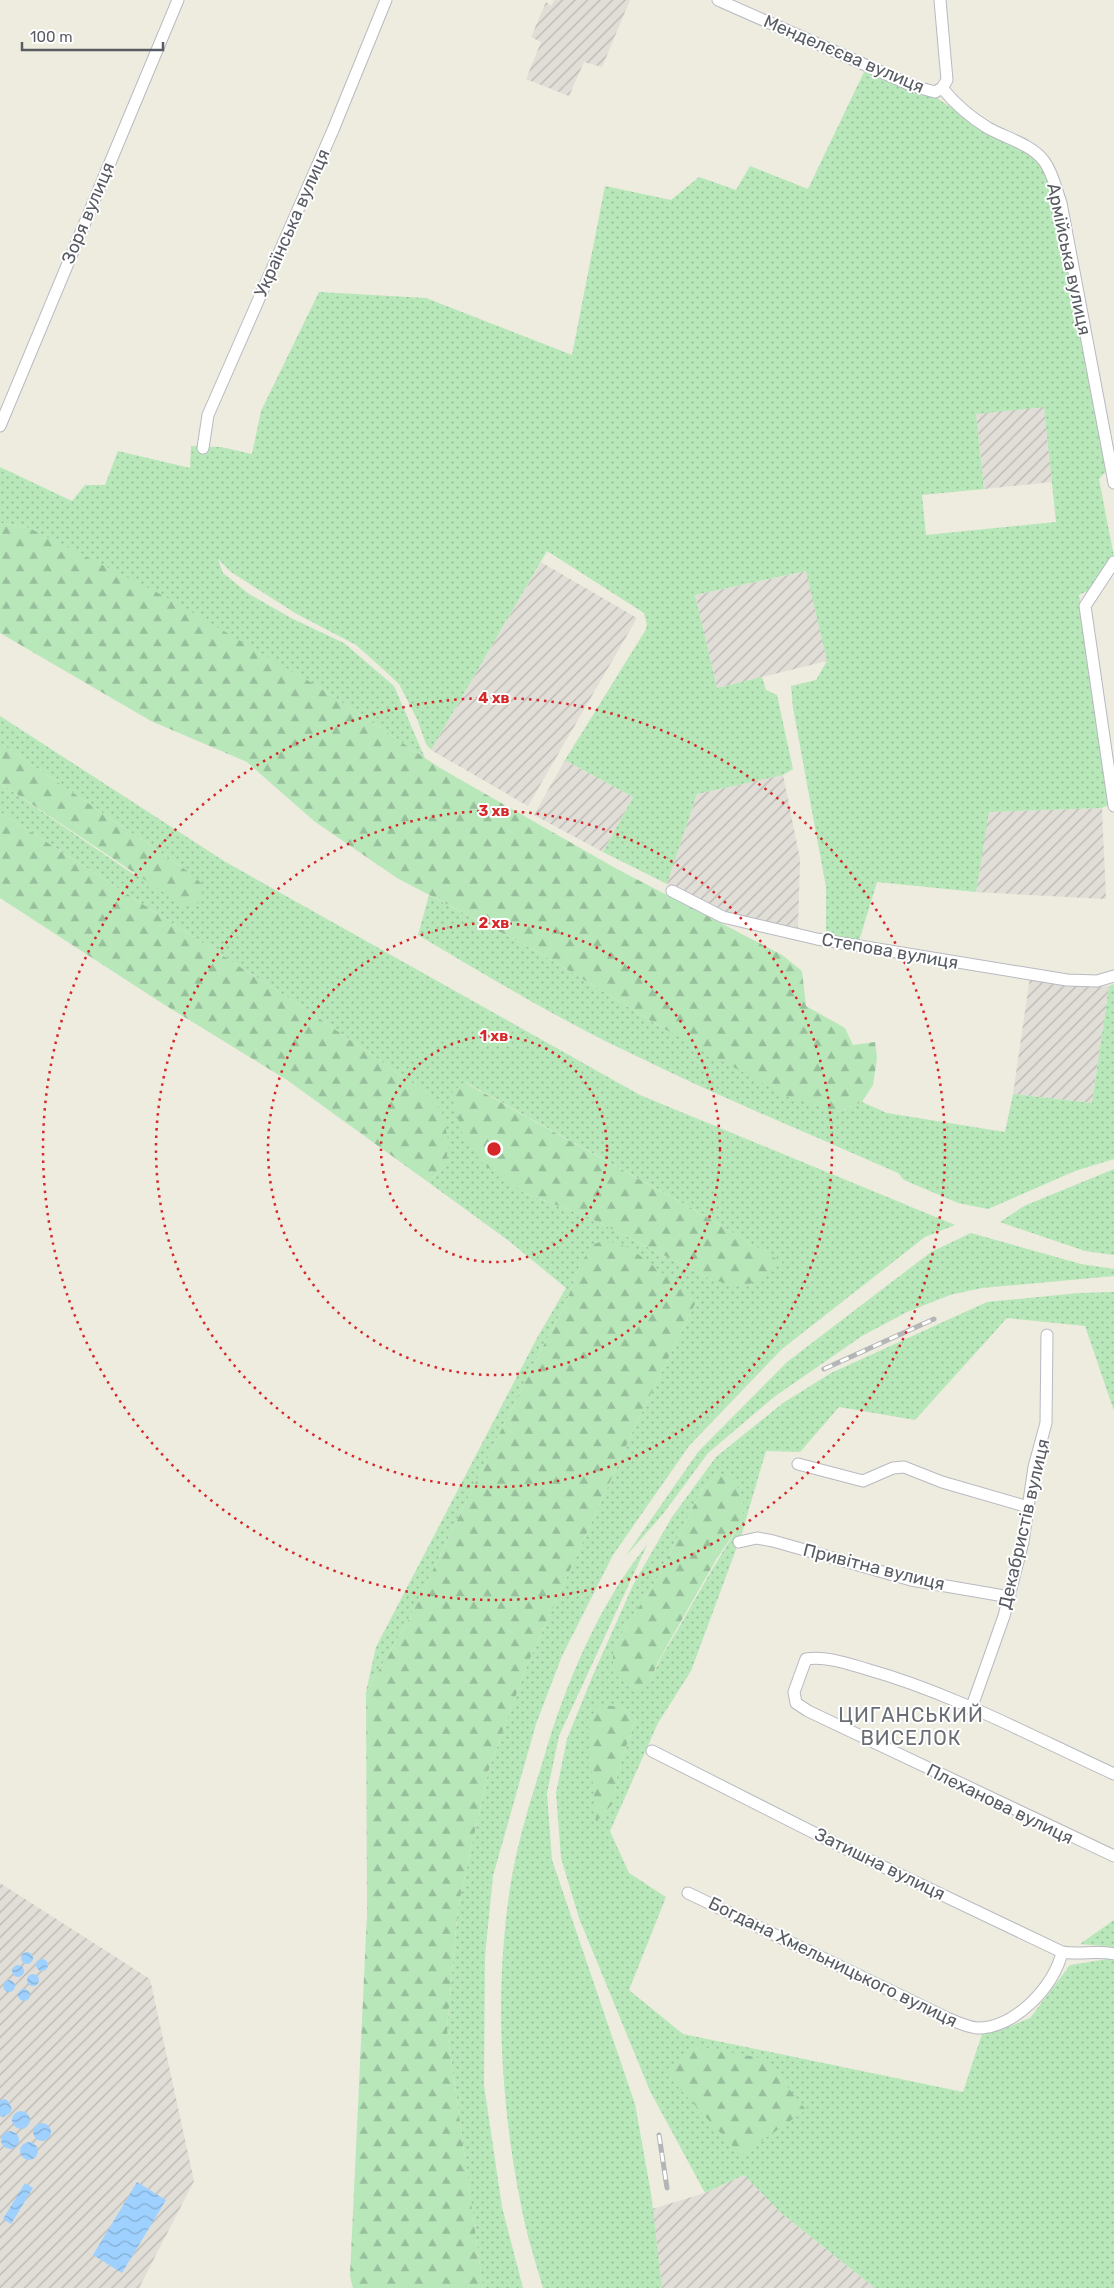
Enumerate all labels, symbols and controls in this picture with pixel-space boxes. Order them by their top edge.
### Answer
street label: Менделєєва вулиця [760,10,928,98]
scale bar [22,20,164,52]
text: 100 m [30,28,72,46]
street label: Українська вулиця [249,145,335,301]
street label: Зоря вулиця [57,159,119,267]
street label: Армійська вулиця [1042,181,1096,337]
text: 4 хв [478,689,510,707]
text: 3 хв [479,802,510,820]
text: 2 хв [479,914,509,932]
street label: Степова вулиця [820,928,960,974]
text: 1 хв [480,1027,508,1045]
centre of rings [485,1140,503,1158]
street label: Декабристів вулиця [994,1437,1054,1611]
street label: Привітна вулиця [801,1539,947,1595]
district label: ЦИГАНСЬКИЙ ВИСЕЛОК [838,1703,984,1750]
street label: Плеханова вулиця [923,1759,1077,1849]
street label: Затишна вулиця [811,1823,949,1905]
street label: Богдана Хмельницького вулиця [705,1892,961,2032]

